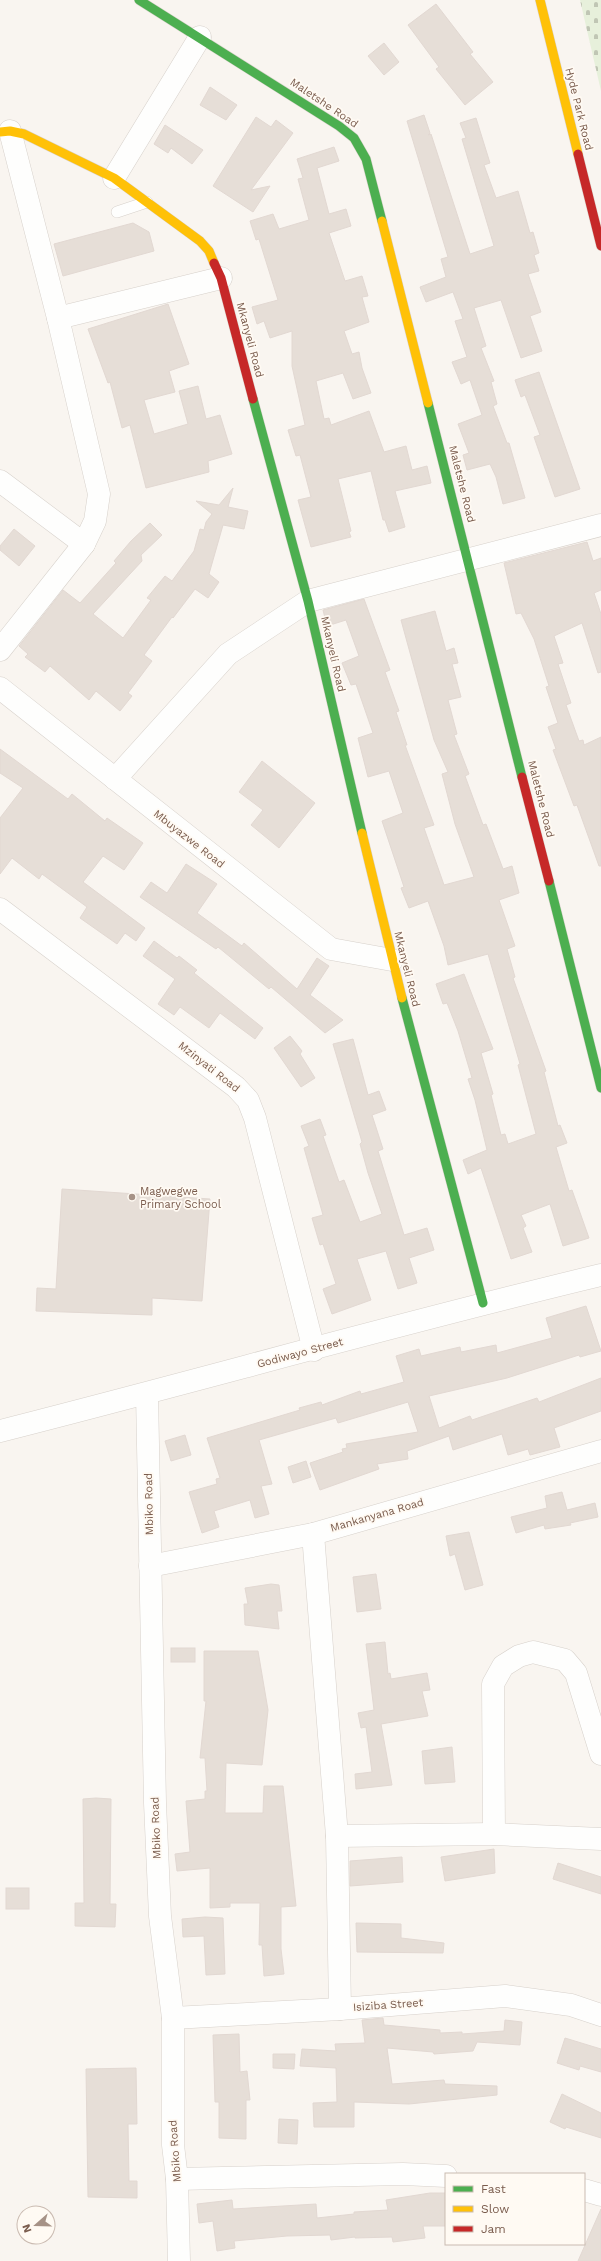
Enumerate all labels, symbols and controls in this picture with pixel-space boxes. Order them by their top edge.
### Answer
street label: Hyde Park Road [562,66,596,152]
street label: Maletshe Road [288,75,360,131]
street label: Mkanyeli Road [234,301,266,379]
street label: Maletshe Road [446,444,478,524]
street label: Mkanyeli Road [318,615,348,693]
street label: Maletshe Road [525,759,557,839]
street label: Mbuyazwe Road [151,807,227,871]
street label: Mkanyeli Road [391,930,423,1008]
street label: Mzinyati Road [176,1039,242,1095]
place label: Magwegwe Primary School [140,1185,222,1211]
marker: Magwegwe Primary School [127,1192,137,1202]
street label: Godiwayo Street [256,1335,345,1371]
street label: Mbiko Road [142,1473,156,1535]
street label: Mankanyana Road [329,1495,425,1535]
street label: Mbiko Road [148,1797,164,1859]
street label: Isiziba Street [352,1996,424,2014]
street label: Mbiko Road [166,2119,184,2183]
legend [445,2173,585,2245]
text: Fast [481,2182,506,2196]
text: Slow [481,2202,509,2216]
north arrow [16,2205,56,2245]
text: N [20,2222,35,2234]
text: Jam [481,2222,506,2236]

